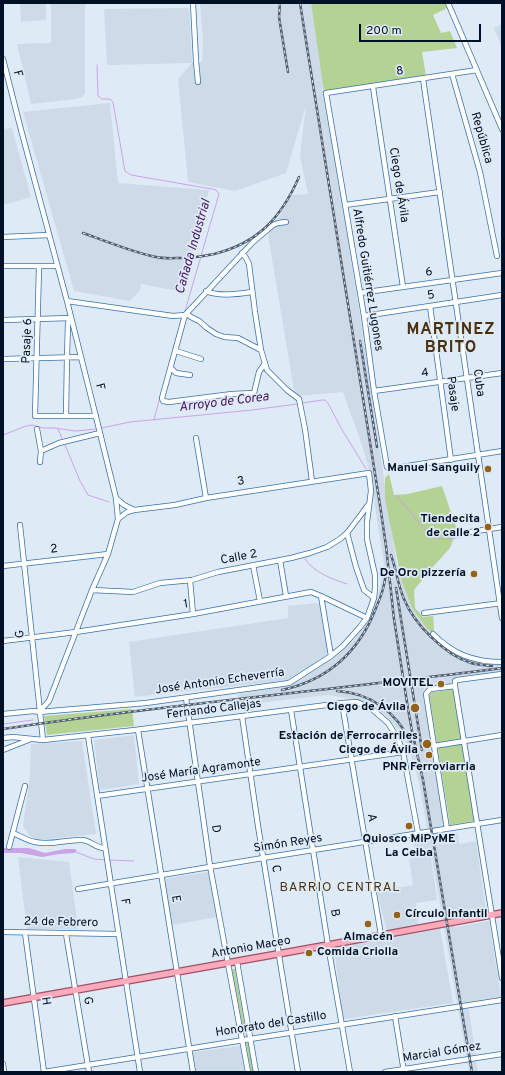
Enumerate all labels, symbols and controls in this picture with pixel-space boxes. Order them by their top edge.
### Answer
scale bar [361,16,483,42]
text: 200 m [366,23,402,39]
street label: 8 [395,64,405,80]
street label: F [9,69,25,79]
street label: República [467,111,495,165]
street label: Ciego de Ávila [385,146,411,224]
water label: Cañada Industrial [173,198,215,296]
street label: Alfredo Guitiérrez Lugones [349,208,385,352]
street label: 6 [425,265,433,281]
street label: 5 [426,288,436,304]
street label: Pasaje 6 [20,318,36,364]
district label: MARTINEZ BRITO [407,321,495,359]
street label: 4 [420,366,430,382]
street label: Cuba [469,368,487,398]
street label: Pasaje [442,376,462,412]
street label: F [91,382,107,392]
water label: Arroyo de Corea [178,390,270,416]
place label: Manuel Sanguily [387,462,480,476]
marker: Manuel Sanguily [483,464,493,474]
street label: 3 [236,474,246,490]
place label: Tiendecita de calle 2 [420,513,480,541]
marker: Tiendecita de calle 2 [483,522,493,532]
street label: 2 [49,542,59,558]
street label: Calle 2 [219,547,259,569]
place label: De Oro pizzería [380,567,466,581]
marker: De Oro pizzería [469,569,479,579]
street label: 1 [183,598,189,612]
street label: G [13,629,29,639]
street label: José Antonio Echeverría [155,666,285,698]
place label: MOVITEL [382,677,433,691]
marker: MOVITEL [436,679,446,689]
street label: Fernando Callejas [166,697,262,723]
place label: Ciego de Ávila [327,701,406,715]
marker: Ciego de Ávila [409,702,421,714]
place label: Estación de Ferrocarriles Ciego de Ávila [279,730,418,758]
marker: Estación de Ferrocarriles Ciego de Ávila [421,738,433,750]
marker: PNR Ferroviarria [424,750,434,760]
street label: José María Agramonte [140,755,262,787]
place label: PNR Ferroviarria [382,761,476,775]
street label: A [363,813,379,823]
marker: Quiosco MiPyME La Ceiba [404,821,414,831]
street label: D [207,824,223,834]
street label: Simón Reyes [253,831,323,857]
place label: Quiosco MiPyME La Ceiba [363,833,455,861]
street label: C [267,864,283,874]
district label: BARRIO CENTRAL [279,880,401,896]
street label: E [167,894,183,904]
street label: F [116,898,132,906]
street label: B [326,908,342,918]
place label: Círculo Infantil [405,908,488,922]
marker: Círculo Infantil [392,910,402,920]
street label: 24 de Febrero [24,915,98,931]
marker: Almacén [363,919,373,929]
place label: Almacén [343,931,393,945]
street label: Antonio Maceo [210,934,292,962]
place label: Comida Criolla [317,946,398,960]
marker: Comida Criolla [304,948,314,958]
street label: H [37,996,53,1006]
street label: G [79,996,95,1006]
street label: Honorato del Castillo [214,1009,328,1041]
street label: Marcial Gómez [402,1040,482,1066]

